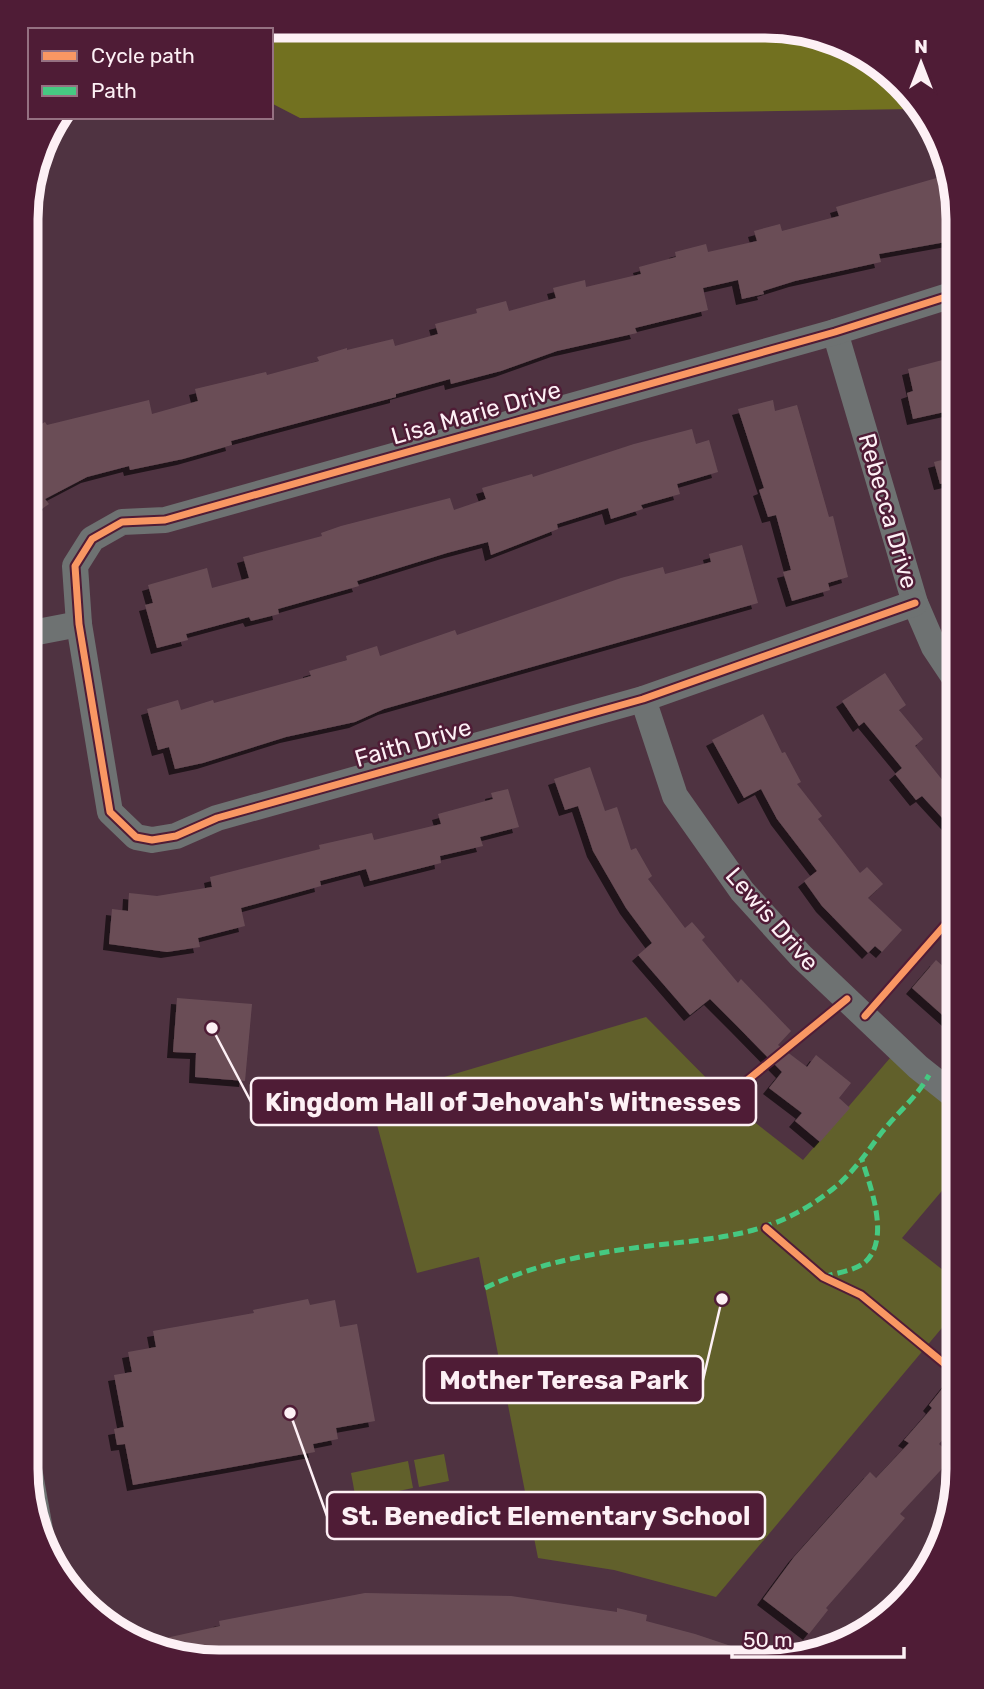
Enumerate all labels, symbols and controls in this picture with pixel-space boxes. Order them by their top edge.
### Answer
legend [28,28,273,119]
north arrow [886,28,956,98]
text: N [914,35,928,58]
text: Cycle path [91,43,195,68]
text: Path [91,78,137,103]
street label: Lisa Marie Drive [388,375,564,451]
street label: Rebecca Drive [852,430,924,592]
street label: Faith Drive [351,713,475,773]
street label: Lewis Drive [720,862,824,976]
callout: Kingdom Hall of Jehovah's Witnesses [251,1078,756,1125]
text: Kingdom Hall of Jehovah's Witnesses [265,1087,741,1118]
callout: Mother Teresa Park [424,1356,703,1403]
text: Mother Teresa Park [439,1365,690,1396]
callout: St. Benedict Elementary School [327,1492,765,1539]
text: St. Benedict Elementary School [342,1501,750,1532]
scale bar [732,1616,904,1660]
text: 50 m [743,1627,793,1652]

